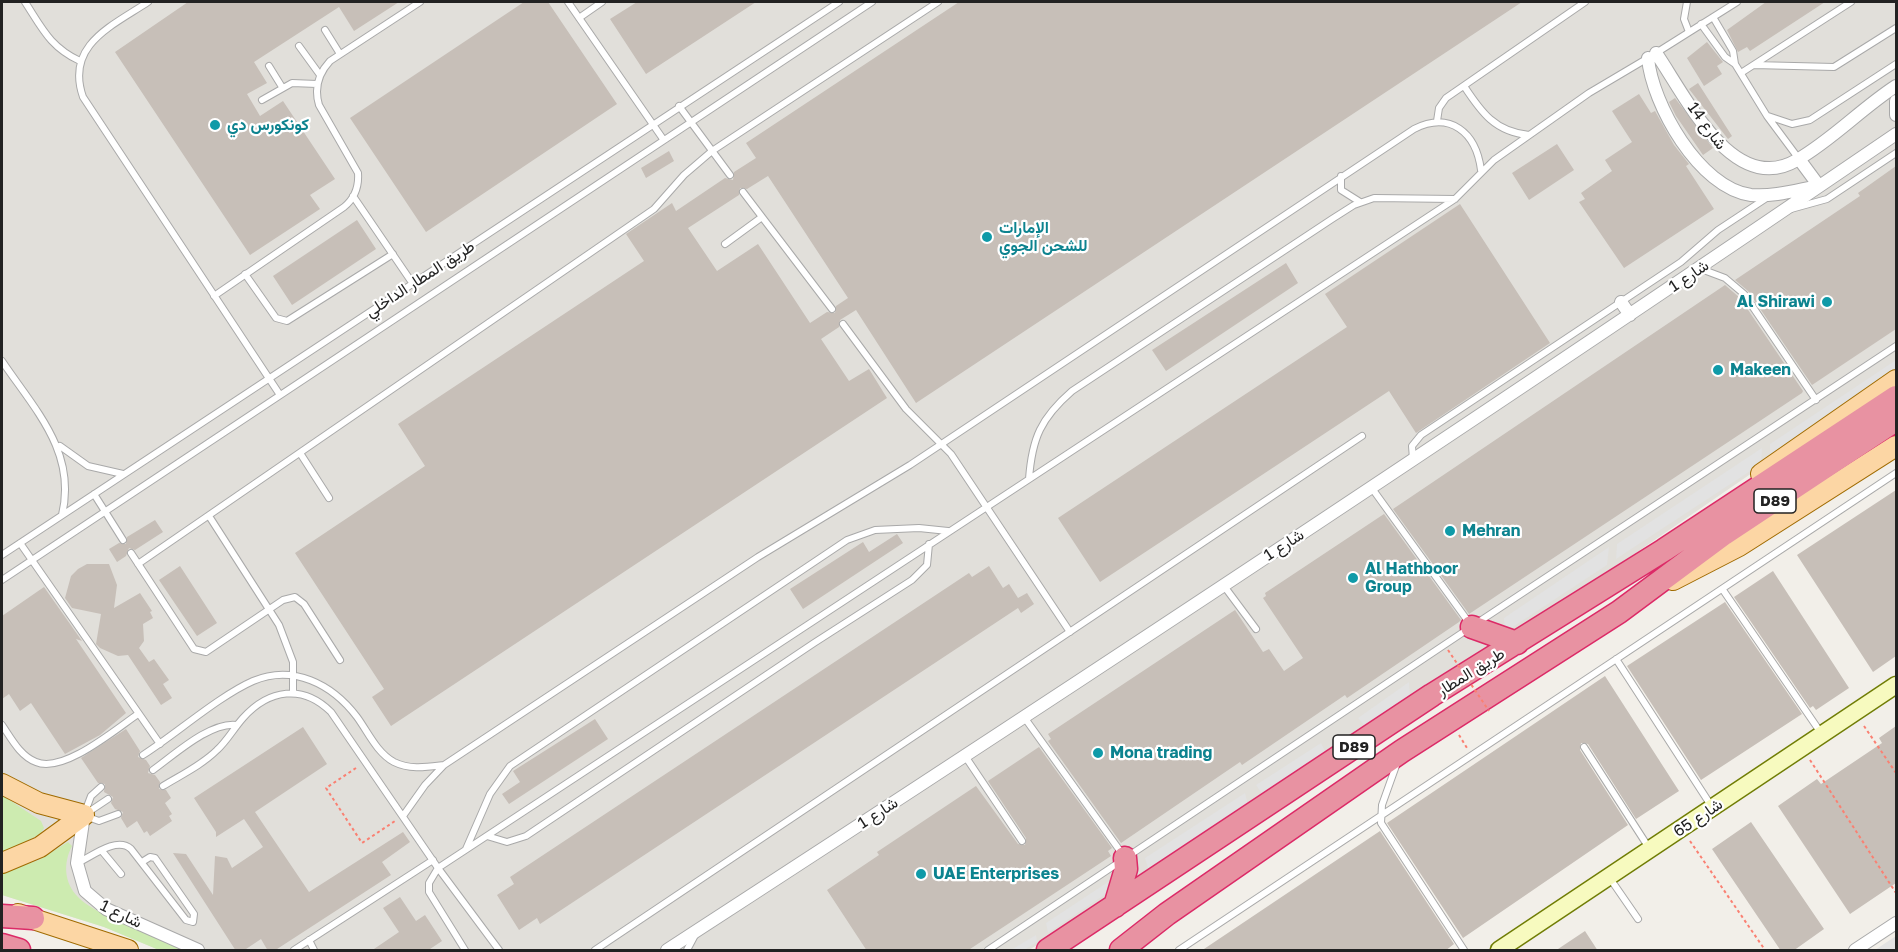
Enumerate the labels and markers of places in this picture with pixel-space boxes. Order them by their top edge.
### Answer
place label: كونكورس دي [227,115,309,135]
marker: كونكورس دي [208,118,222,132]
place label: الإمارات للشحن الجوي [999,218,1088,256]
marker: الإمارات للشحن الجوي [980,230,994,244]
place label: Al Shirawi [1737,292,1815,312]
marker: Al Shirawi [1820,295,1834,309]
place label: Makeen [1730,360,1791,380]
marker: Makeen [1711,363,1725,377]
place label: Mehran [1462,521,1520,541]
marker: Mehran [1443,524,1457,538]
place label: Al Hathboor Group [1365,559,1458,597]
marker: Al Hathboor Group [1346,571,1360,585]
place label: Mona trading [1110,743,1212,763]
marker: Mona trading [1091,746,1105,760]
place label: UAE Enterprises [933,864,1059,884]
marker: UAE Enterprises [914,867,928,881]

